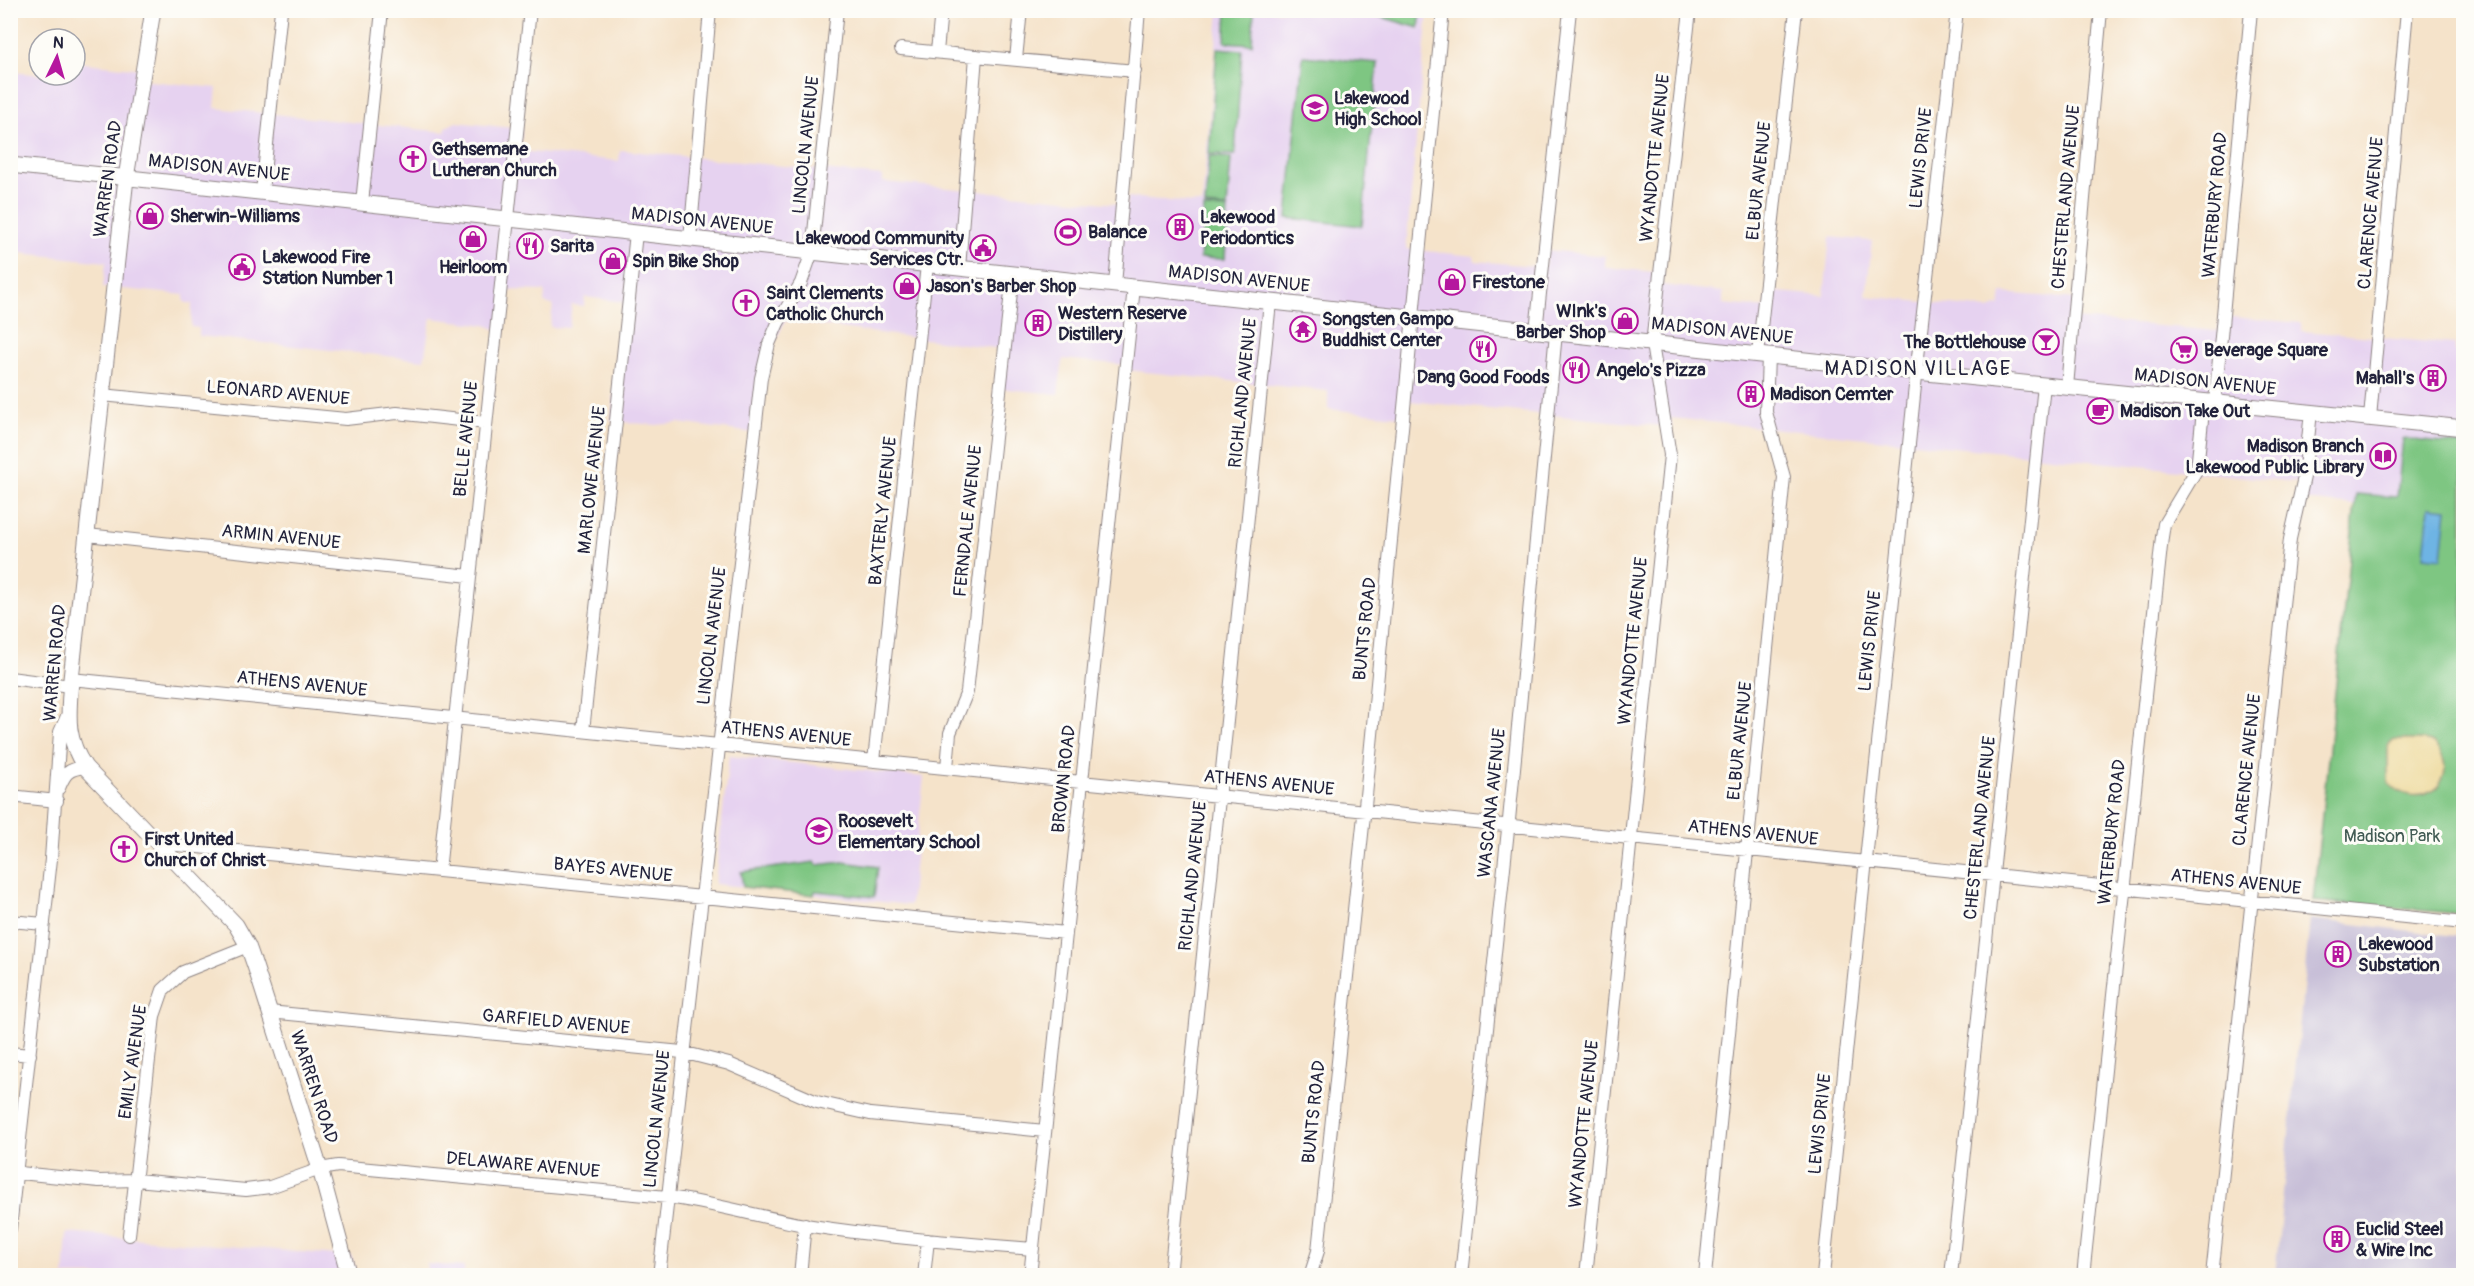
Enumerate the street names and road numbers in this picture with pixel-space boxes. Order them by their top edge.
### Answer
street label: WYANDOTTE AVENUE [1635,73,1675,243]
street label: LINCOLN AVENUE [787,75,825,215]
street label: CHESTERLAND AVENUE [2046,104,2086,290]
street label: LEWIS DRIVE [1904,106,1938,210]
street label: WARREN ROAD [88,119,128,239]
street label: ELBUR AVENUE [1741,121,1777,241]
street label: WATERBURY ROAD [2197,131,2233,279]
street label: CLARENCE AVENUE [2353,136,2389,290]
street label: MADISON AVENUE [147,149,291,187]
street label: MADISON AVENUE [630,202,774,240]
street label: MADISON AVENUE [1167,260,1311,298]
street label: MADISON AVENUE [1650,312,1794,350]
street label: RICHLAND AVENUE [1224,317,1262,469]
street label: MADISON AVENUE [2133,363,2277,401]
street label: LEONARD AVENUE [205,375,351,411]
street label: BELLE AVENUE [448,380,484,498]
street label: MARLOWE AVENUE [573,405,611,555]
street label: BAXTERLY AVENUE [864,435,902,587]
street label: FERNDALE AVENUE [949,444,987,598]
street label: ARMIN AVENUE [220,519,342,555]
street label: WYANDOTTE AVENUE [1613,556,1653,726]
street label: LINCOLN AVENUE [692,566,732,706]
street label: BUNTS ROAD [1348,576,1382,682]
street label: LEWIS DRIVE [1853,589,1887,693]
street label: WARREN ROAD [38,604,72,722]
street label: ATHENS AVENUE [236,666,368,702]
street label: ELBUR AVENUE [1722,681,1758,801]
street label: CLARENCE AVENUE [2228,693,2266,847]
street label: ATHENS AVENUE [720,716,852,752]
street label: BROWN ROAD [1047,724,1081,834]
street label: WASCANA AVENUE [1473,727,1511,879]
street label: CHESTERLAND AVENUE [1959,735,2001,921]
street label: WATERBURY ROAD [2093,758,2131,906]
street label: ATHENS AVENUE [1203,765,1335,801]
street label: RICHLAND AVENUE [1174,800,1212,952]
street label: ATHENS AVENUE [1687,815,1819,851]
street label: BAYES AVENUE [552,852,674,888]
street label: ATHENS AVENUE [2170,864,2302,900]
street label: EMILY AVENUE [114,1003,152,1121]
street label: GARFIELD AVENUE [481,1004,631,1040]
street label: WARREN ROAD [285,1028,343,1146]
street label: WYANDOTTE AVENUE [1564,1039,1604,1209]
street label: LINCOLN AVENUE [638,1049,676,1189]
street label: BUNTS ROAD [1297,1059,1331,1165]
street label: LEWIS DRIVE [1803,1072,1837,1176]
street label: DELAWARE AVENUE [445,1147,601,1183]

